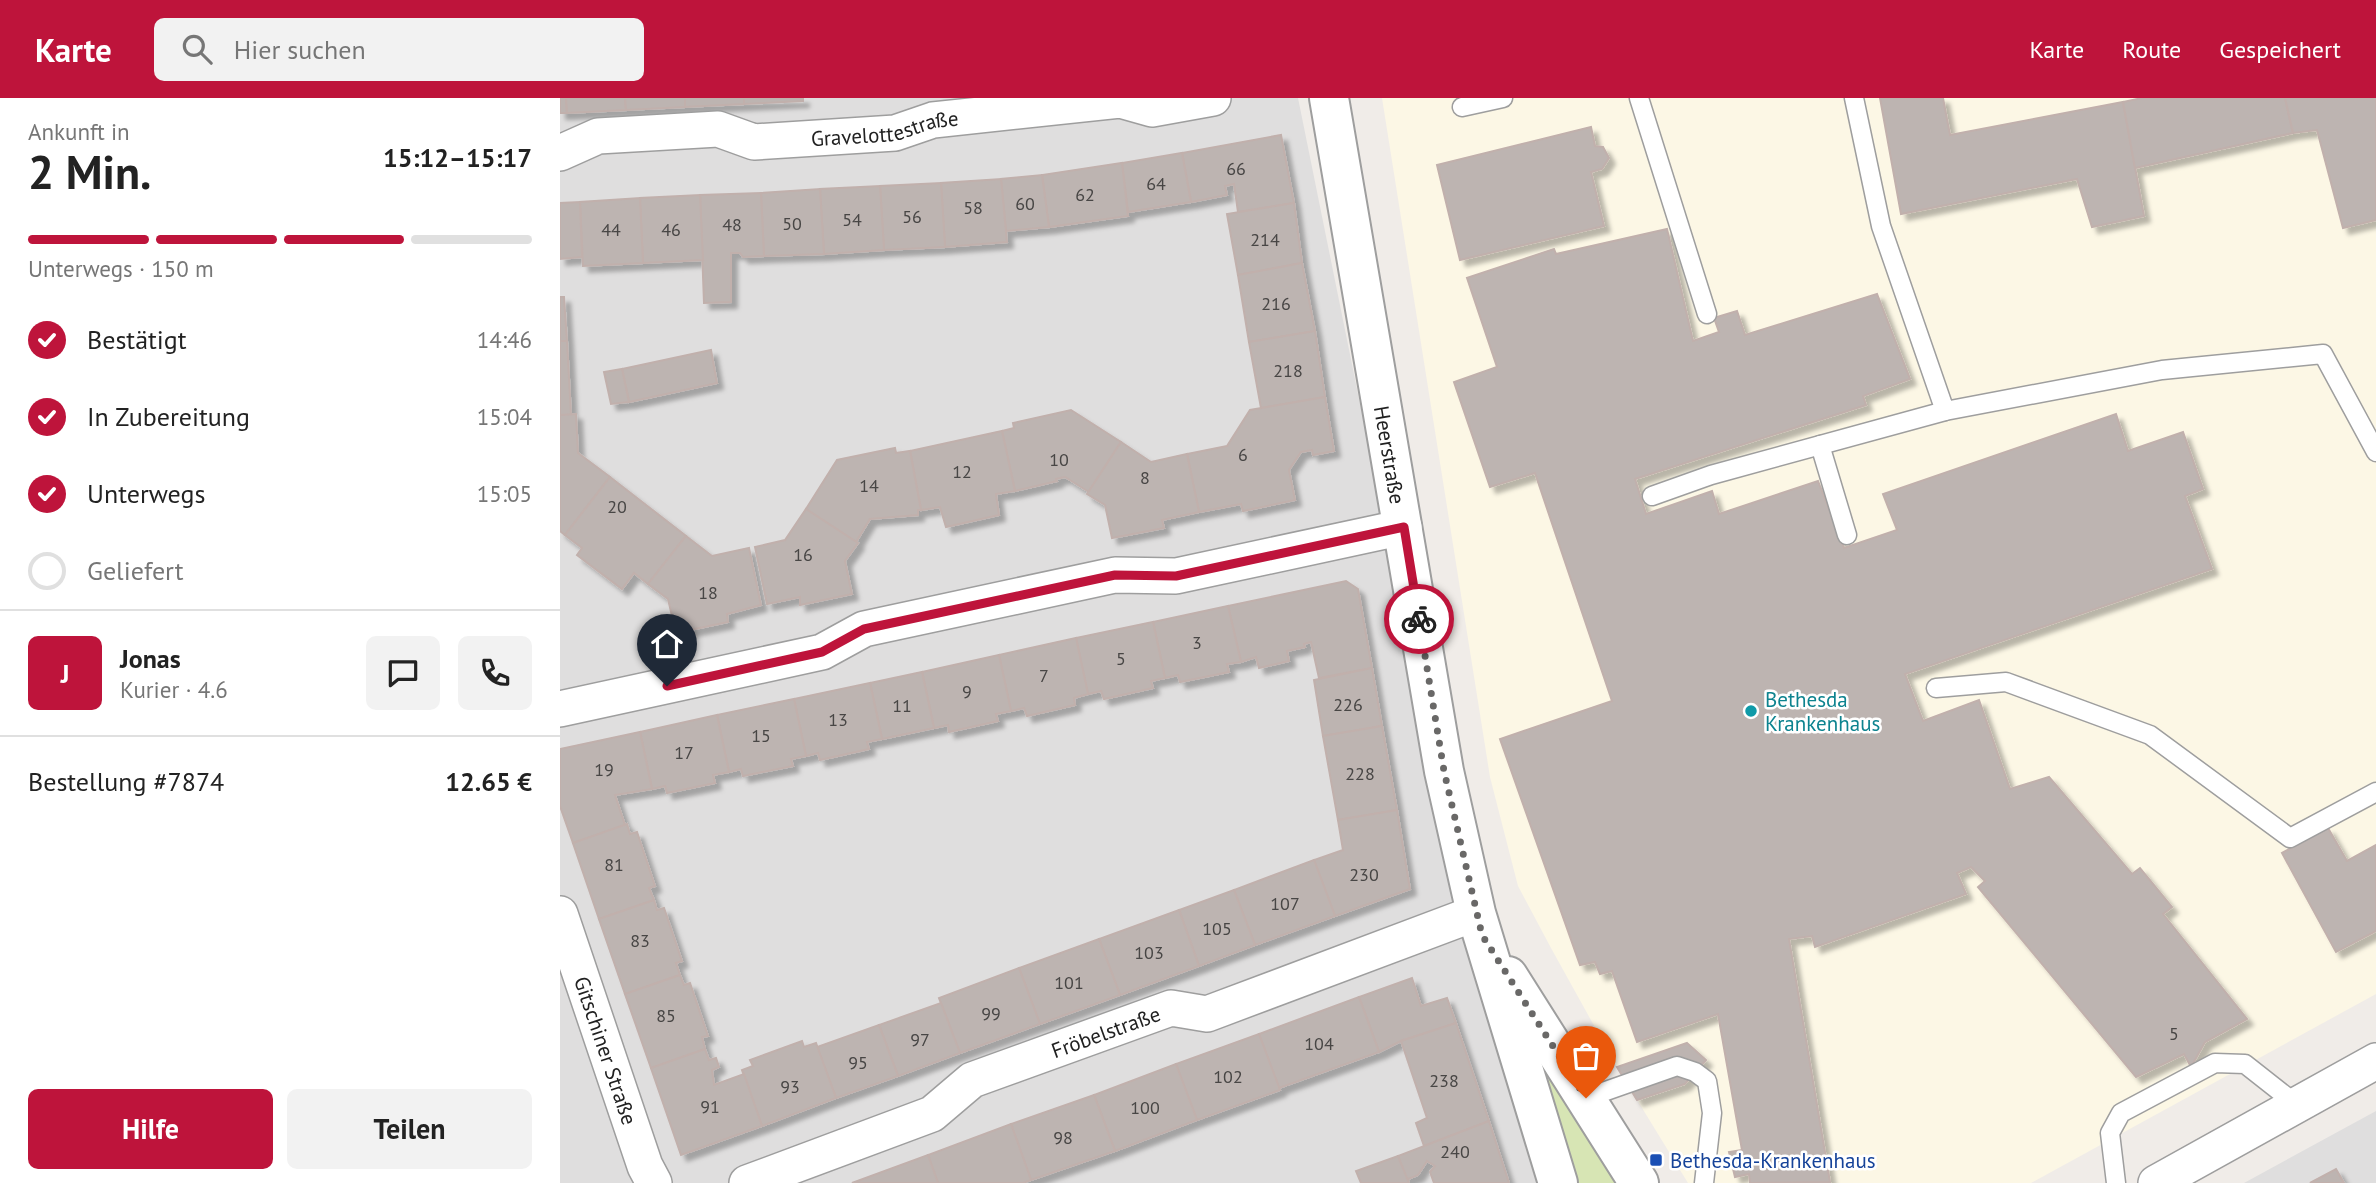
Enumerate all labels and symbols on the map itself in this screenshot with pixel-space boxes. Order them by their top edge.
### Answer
street label: Gravelottestraße [810,104,960,152]
house number: 66 [1226,157,1246,180]
house number: 64 [1146,172,1166,195]
house number: 62 [1075,183,1095,206]
house number: 60 [1015,192,1035,215]
house number: 58 [963,196,983,219]
house number: 56 [902,205,922,228]
house number: 54 [842,208,862,231]
house number: 50 [782,212,802,235]
house number: 48 [722,213,742,236]
house number: 44 [601,218,621,241]
house number: 46 [661,218,681,241]
house number: 214 [1250,228,1280,251]
house number: 216 [1261,292,1291,315]
house number: 218 [1273,359,1303,382]
street label: Heerstraße [1368,404,1412,506]
house number: 6 [1238,443,1248,466]
house number: 10 [1049,448,1069,471]
house number: 12 [952,460,972,483]
house number: 8 [1140,466,1150,489]
house number: 14 [859,474,879,497]
house number: 20 [607,495,627,518]
house number: 16 [793,543,813,566]
house number: 18 [698,581,718,604]
courier [1384,584,1454,654]
pin [637,614,697,686]
house number: 3 [1192,631,1202,654]
house number: 5 [1116,647,1126,670]
house number: 7 [1039,664,1049,687]
house number: 9 [962,680,972,703]
place label: Bethesda Krankenhaus [1765,686,1880,737]
house number: 226 [1333,693,1363,716]
house number: 11 [892,694,912,717]
marker: Bethesda Krankenhaus [1743,703,1759,719]
house number: 13 [828,708,848,731]
house number: 15 [751,724,771,747]
house number: 17 [674,741,694,764]
house number: 19 [594,758,614,781]
house number: 228 [1345,762,1375,785]
house number: 81 [604,853,624,876]
house number: 230 [1349,863,1379,886]
house number: 107 [1270,892,1300,915]
house number: 105 [1202,917,1232,940]
house number: 83 [630,929,650,952]
house number: 103 [1134,941,1164,964]
house number: 101 [1054,971,1084,994]
street label: Gitschiner Straße [568,973,644,1128]
street label: Fröbelstraße [1047,1000,1164,1064]
house number: 99 [981,1002,1001,1025]
house number: 85 [656,1004,676,1027]
house number: 5 [2169,1022,2179,1045]
pin [1556,1026,1616,1098]
house number: 97 [910,1028,930,1051]
house number: 104 [1304,1032,1334,1055]
house number: 95 [848,1051,868,1074]
house number: 102 [1213,1065,1243,1088]
house number: 238 [1429,1069,1459,1092]
house number: 93 [780,1075,800,1098]
house number: 91 [700,1095,720,1118]
house number: 100 [1130,1096,1160,1119]
house number: 98 [1053,1126,1073,1149]
house number: 240 [1440,1140,1470,1163]
place label: Bethesda-Krankenhaus [1670,1147,1876,1174]
marker: Bethesda-Krankenhaus [1648,1152,1664,1168]

